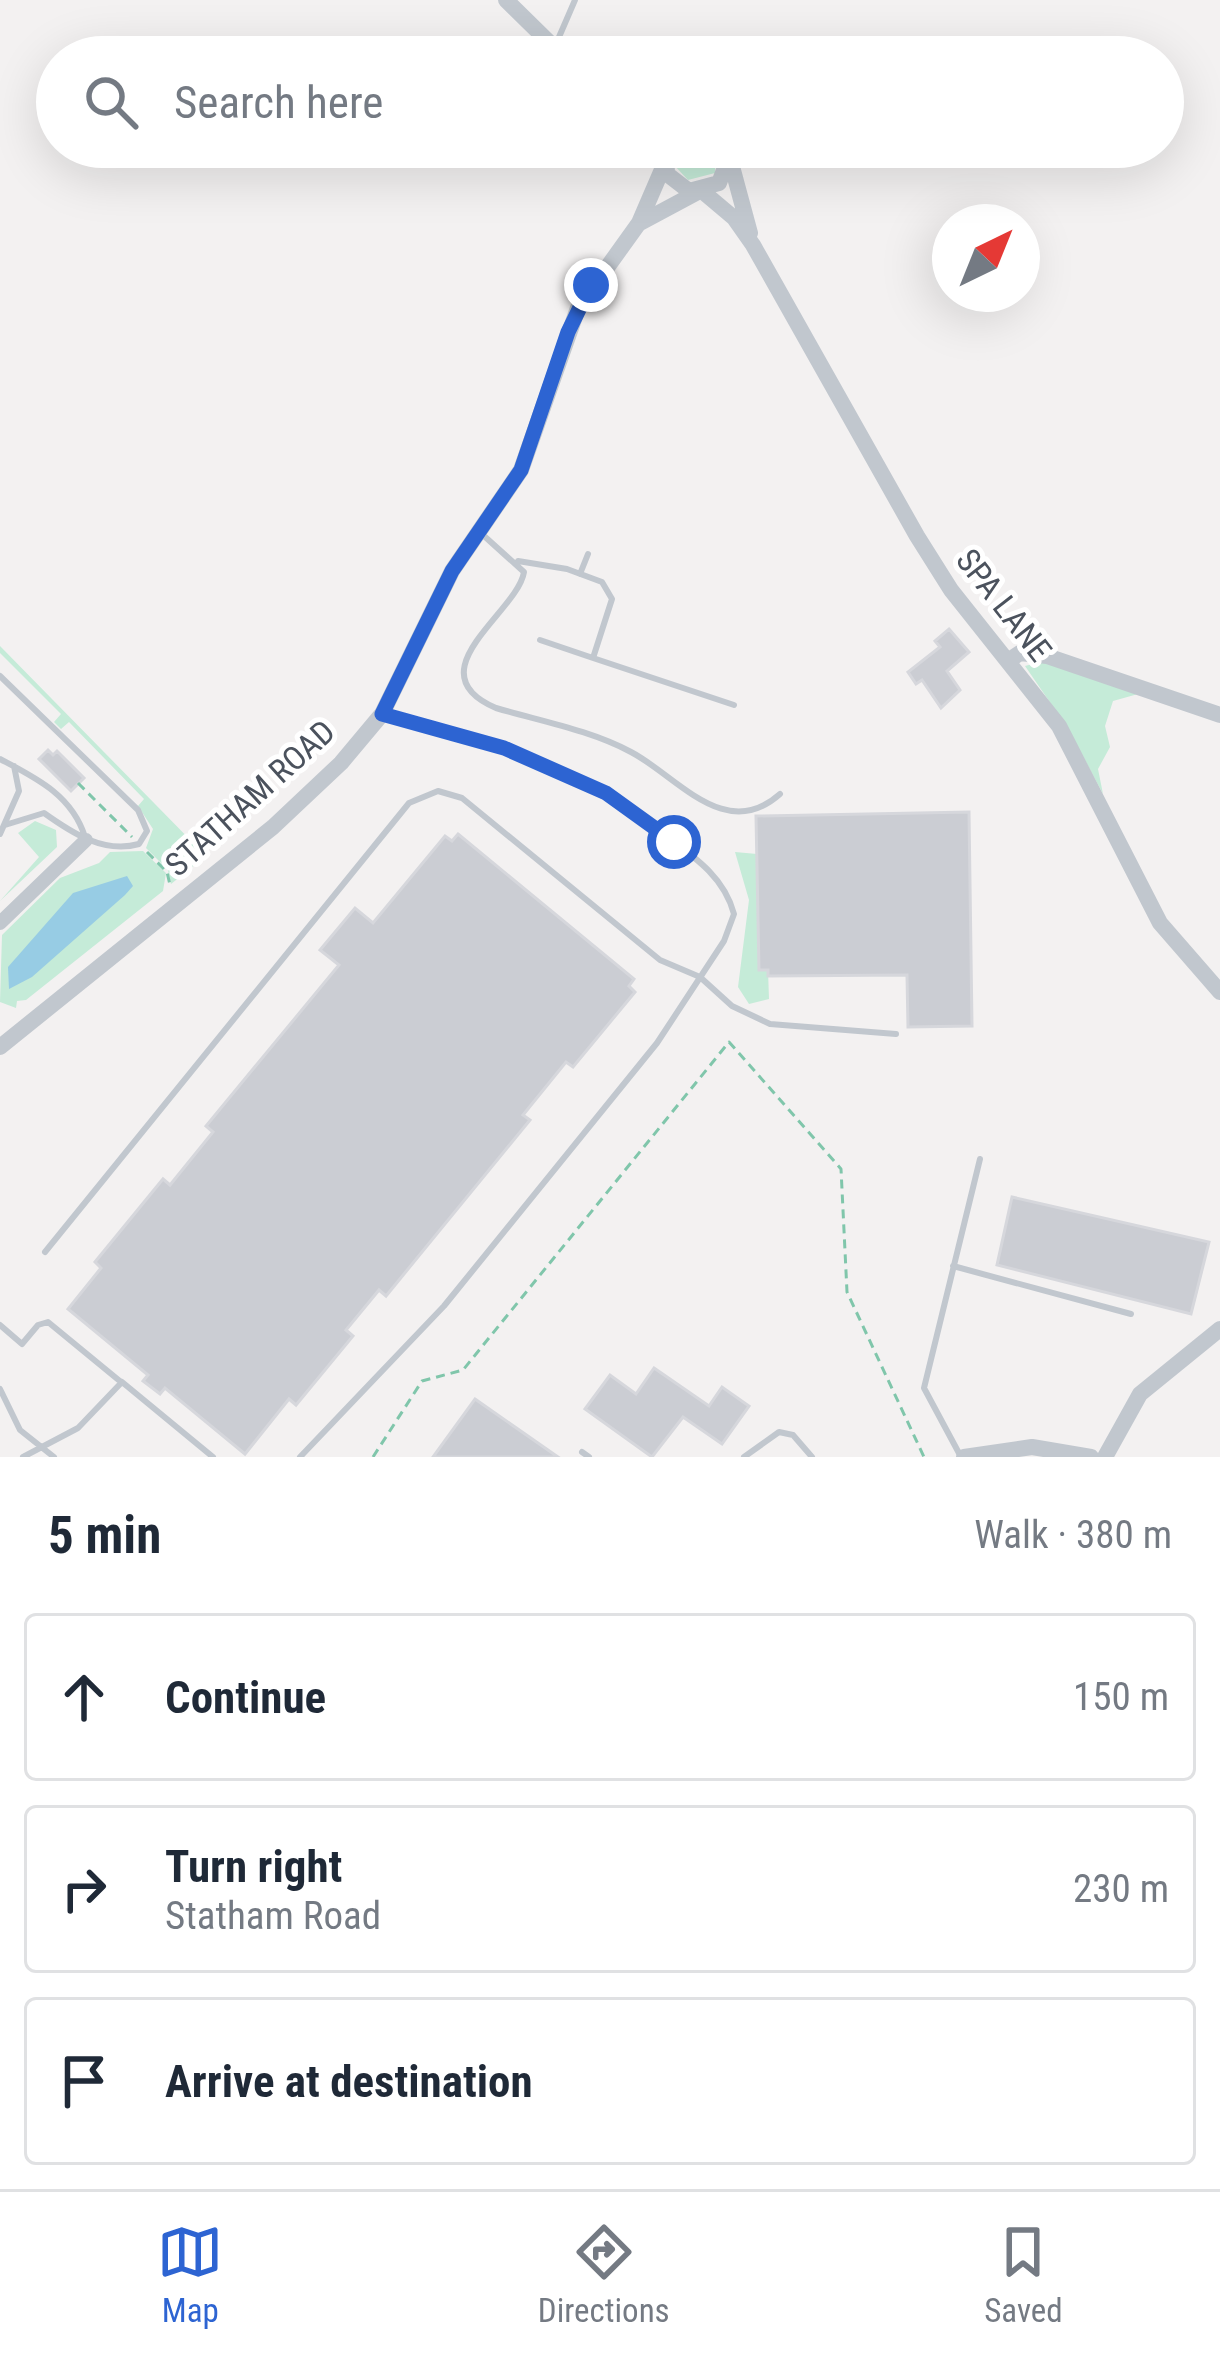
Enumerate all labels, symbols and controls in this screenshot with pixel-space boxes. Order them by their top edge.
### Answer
search box [36,36,1184,168]
icon: search [78,69,144,135]
text: Search here [174,76,383,129]
north arrow [932,204,1040,312]
route end [564,258,618,312]
street label: SPA LANE [948,541,1060,669]
street label: STATHAM ROAD [157,712,343,884]
route start [647,815,701,869]
text: 5 min [48,1506,161,1565]
text: Walk · 380 m [974,1512,1172,1558]
icon: ahead [51,1664,117,1730]
text: Continue [165,1671,326,1724]
text: 150 m [1073,1674,1169,1720]
text: Turn right [165,1840,342,1893]
icon: right [51,1856,117,1922]
text: 230 m [1073,1866,1169,1912]
text: Statham Road [165,1893,381,1939]
icon: arrive [51,2048,117,2114]
text: Arrive at destination [165,2055,533,2108]
tab: Map [157,2219,223,2330]
tab: Directions [538,2219,670,2330]
tab: Saved [984,2219,1063,2330]

